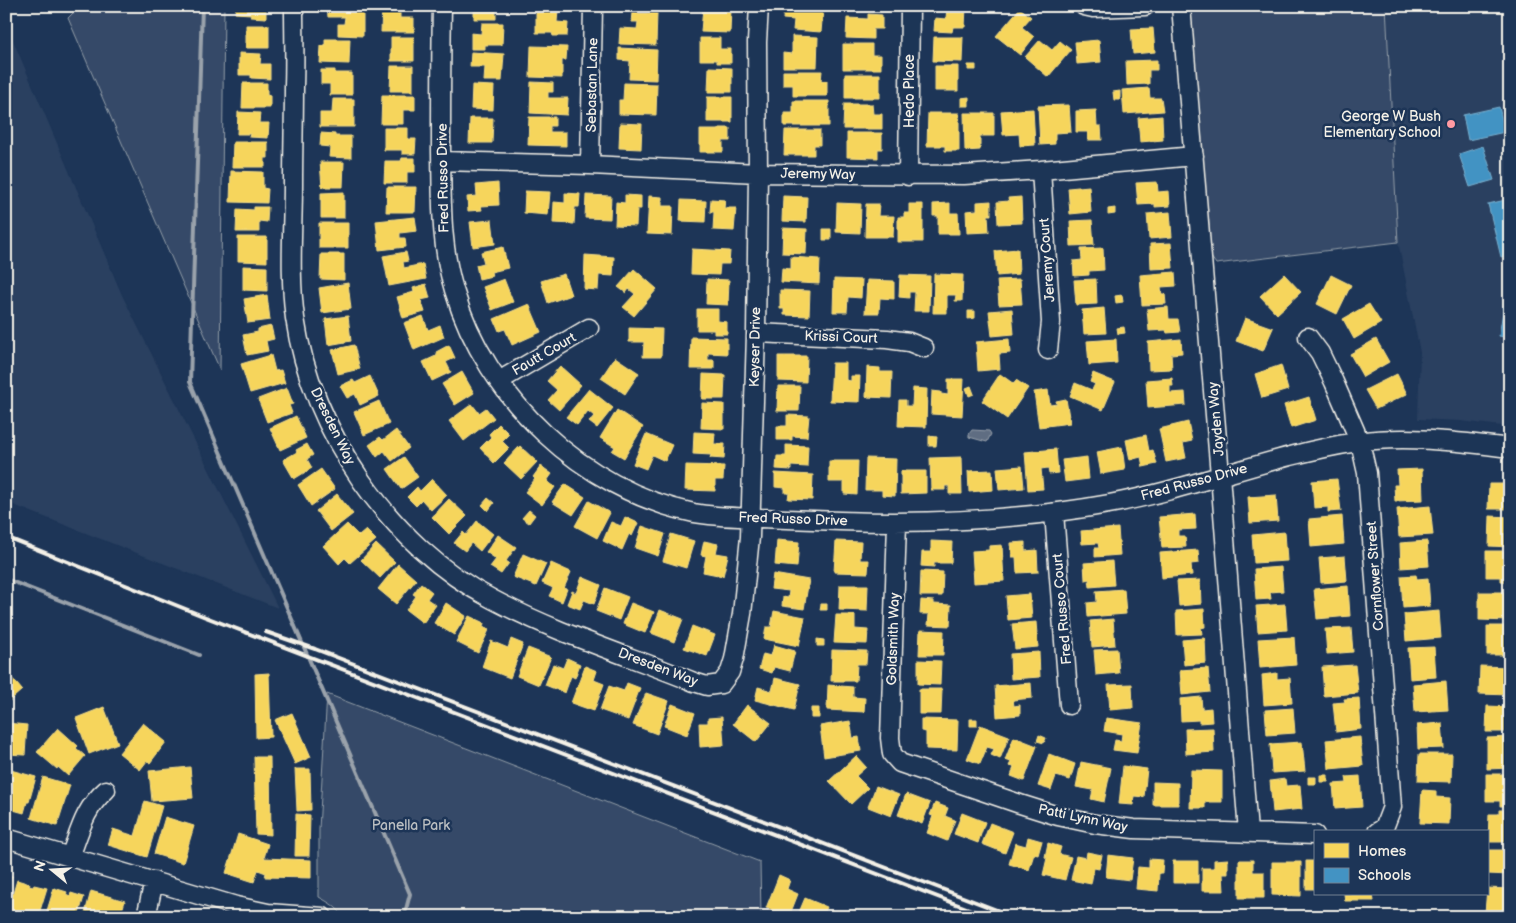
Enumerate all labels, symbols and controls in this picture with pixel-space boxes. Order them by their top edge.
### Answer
street label: Sebastan Lane [583,37,601,133]
street label: Hedo Place [901,54,918,128]
place label: George W Bush Elementary School [1324,108,1441,141]
marker: George W Bush Elementary School [1445,118,1457,130]
street label: Fred Russo Drive [434,123,452,233]
street label: Jeremy Way [780,165,856,183]
street label: Jeremy Court [1036,217,1058,303]
street label: Keyser Drive [746,307,764,387]
street label: Krissi Court [804,327,879,347]
street label: Fautt Court [509,329,580,379]
street label: Jayden Way [1204,380,1228,457]
street label: Dresden Way [307,385,359,468]
street label: Fred Russo Drive [1139,460,1249,504]
street label: Fred Russo Drive [738,509,848,529]
street label: Cornflower Street [1363,520,1387,631]
street label: Fred Russo Court [1049,552,1075,665]
street label: Goldsmith Way [883,592,903,686]
street label: Dresden Way [616,644,701,690]
street label: Patti Lynn Way [1037,800,1130,836]
park label: Panella Park [372,817,450,834]
legend [1314,830,1488,896]
text: Homes [1358,842,1407,861]
north arrow [28,846,78,896]
text: N [30,859,50,874]
text: Schools [1358,866,1412,885]

